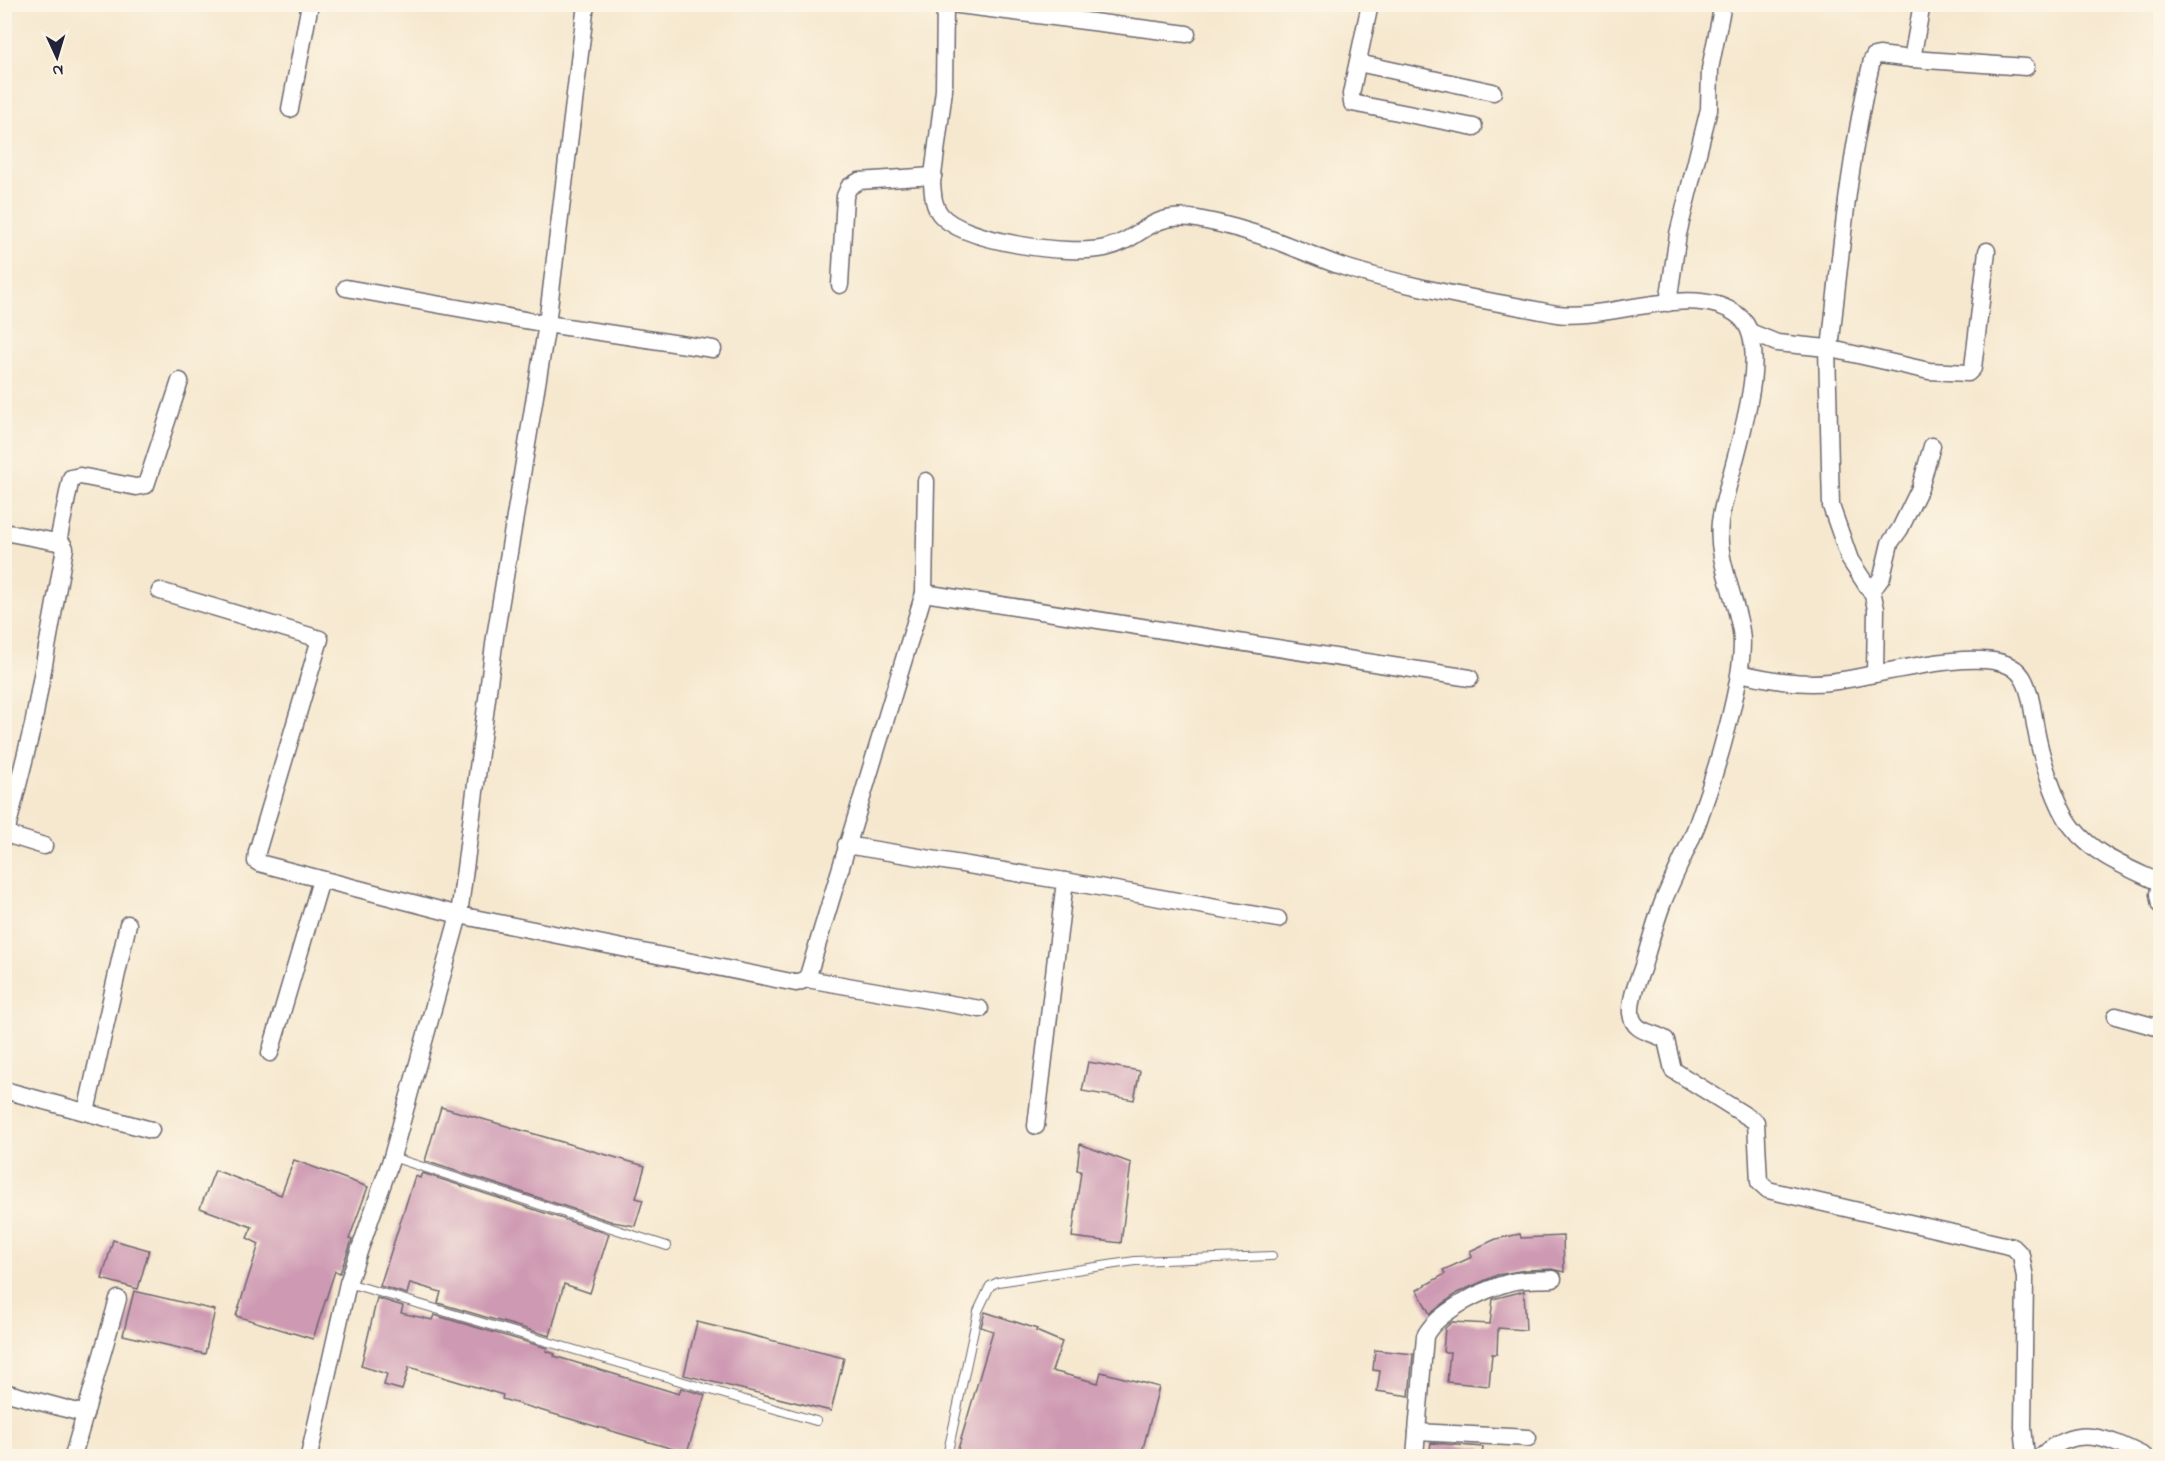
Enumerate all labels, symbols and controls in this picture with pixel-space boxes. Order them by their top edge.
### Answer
north arrow [27,27,87,87]
text: N [51,58,64,82]

